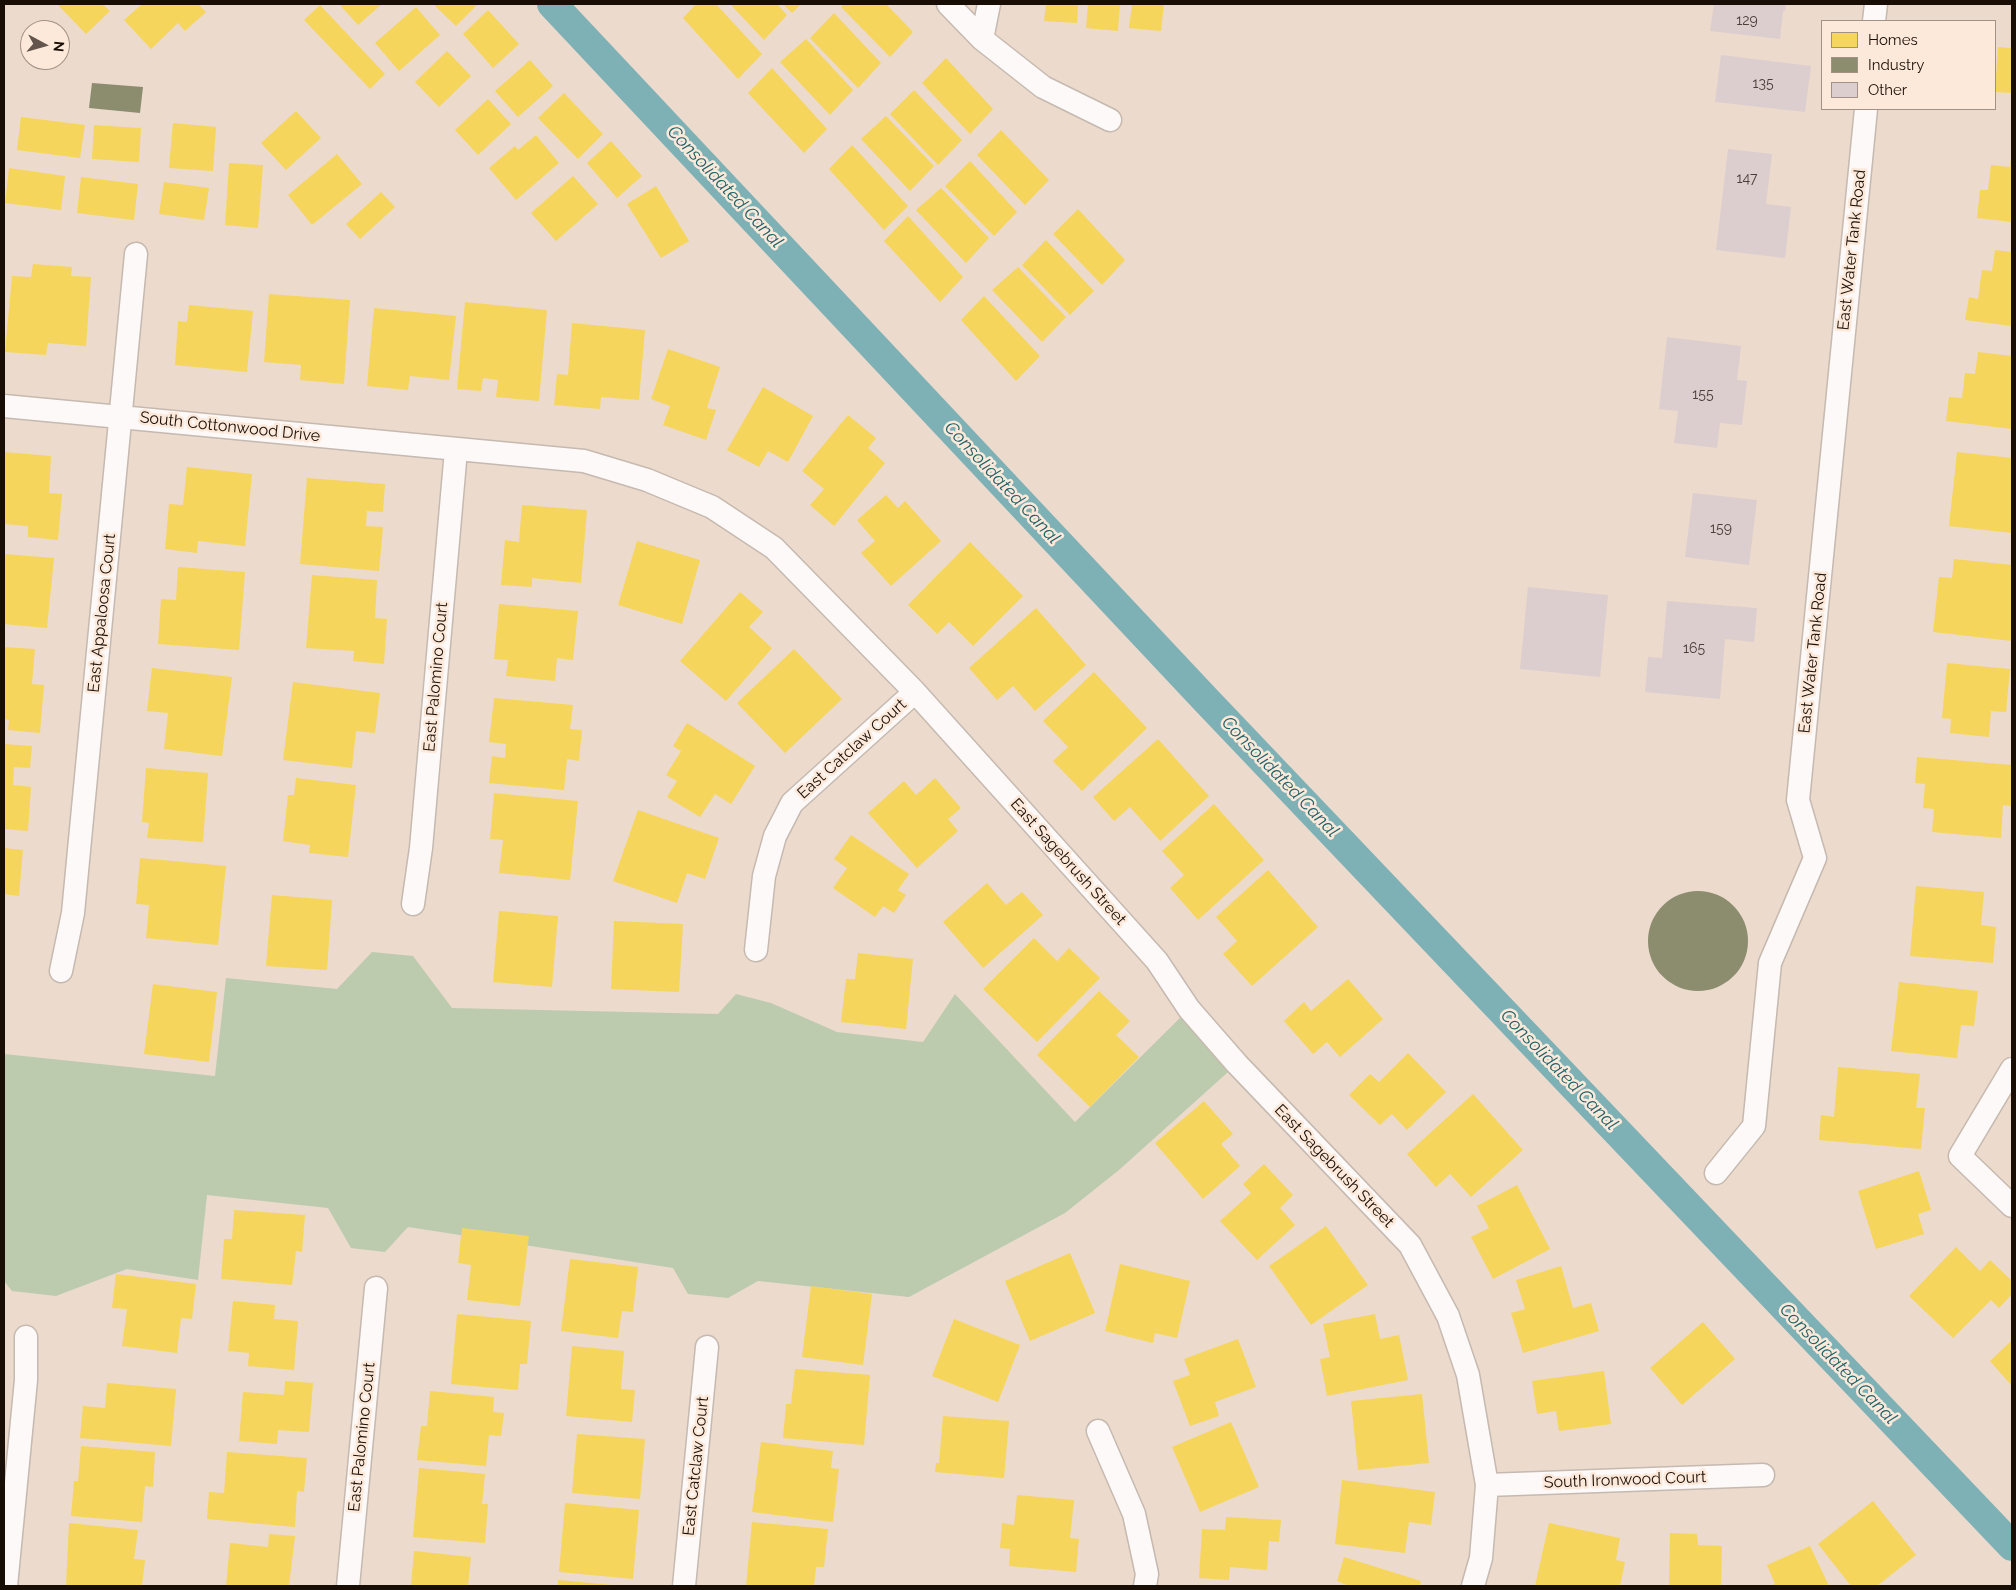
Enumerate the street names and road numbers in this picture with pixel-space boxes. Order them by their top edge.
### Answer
street label: East Water Tank Road [1834,169,1870,331]
street label: South Cottonwood Drive [139,408,321,446]
street label: East Appaloosa Court [84,533,120,693]
street label: East Water Tank Road [1795,572,1831,734]
street label: East Palomino Court [420,601,452,753]
street label: East Catclaw Court [794,695,910,803]
street label: East Sagebrush Street [1006,795,1130,929]
street label: East Sagebrush Street [1270,1100,1398,1232]
street label: East Palomino Court [345,1361,379,1513]
street label: East Catclaw Court [679,1395,713,1537]
street label: South Ironwood Court [1544,1468,1706,1492]

